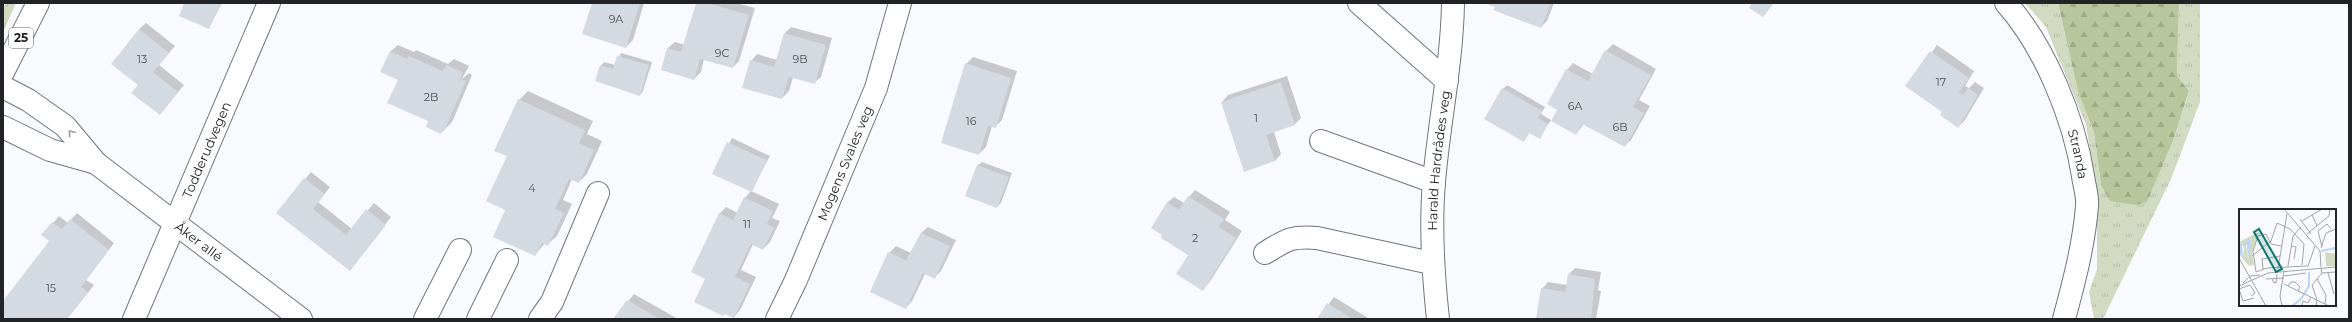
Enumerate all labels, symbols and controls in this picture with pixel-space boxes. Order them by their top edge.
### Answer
house number: 9A [609,12,623,26]
road number: 25 [9,28,33,48]
house number: 9C [715,46,729,60]
house number: 13 [137,52,147,66]
house number: 9B [793,52,808,66]
house number: 17 [1936,75,1946,89]
street label: Harald Hardrådes veg [1424,89,1453,231]
house number: 2B [424,90,438,104]
street label: Todderudvegen [179,99,234,201]
house number: 6A [1568,99,1582,113]
street label: Mogens Svales veg [814,103,876,223]
house number: 1 [1254,111,1258,125]
house number: 16 [966,114,977,128]
house number: 6B [1613,120,1628,134]
street label: Stranda [2065,127,2091,180]
one-way arrow [69,131,76,138]
house number: 4 [528,181,536,195]
inset map [2239,209,2336,306]
house number: 11 [743,217,751,231]
street label: Åker allé [172,218,226,265]
house number: 2 [1192,231,1198,245]
house number: 15 [46,281,56,295]

